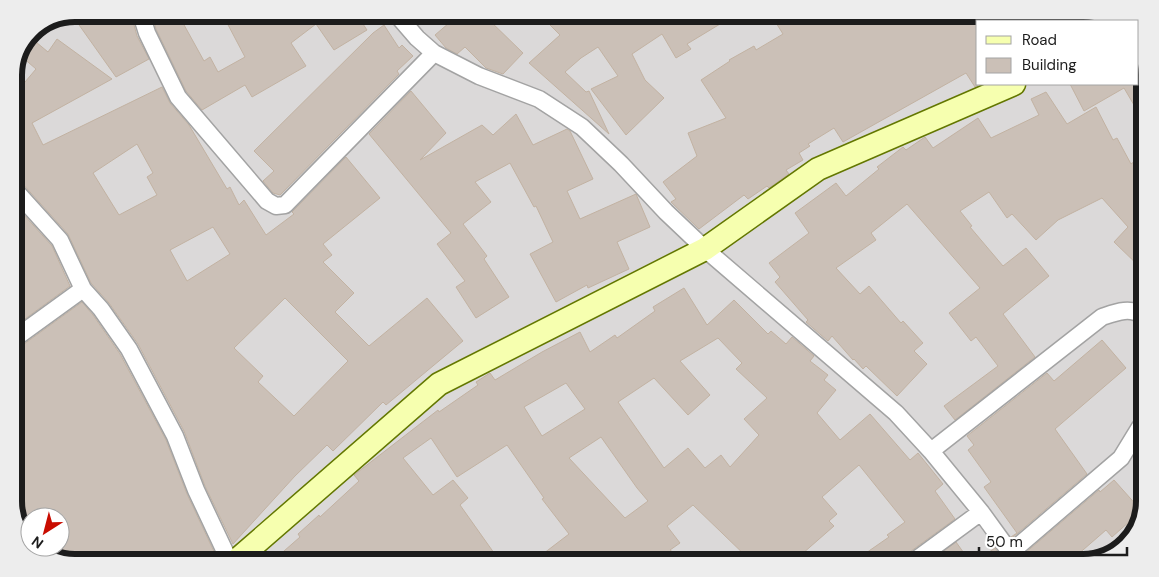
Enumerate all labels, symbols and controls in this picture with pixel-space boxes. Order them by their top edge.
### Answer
legend [976,20,1139,85]
text: Road [1022,30,1057,50]
text: Building [1022,55,1077,75]
north arrow [20,507,70,557]
scale bar [979,524,1126,556]
text: N [28,532,47,553]
text: 50 m [986,532,1023,552]

